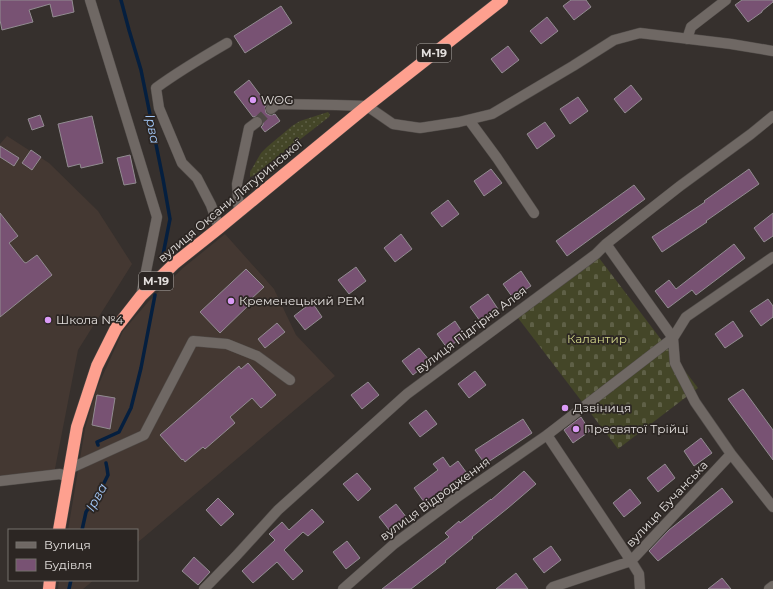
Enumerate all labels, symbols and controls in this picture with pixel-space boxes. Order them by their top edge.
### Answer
road number: М-19 [417,44,451,62]
place label: WOG [261,92,293,107]
marker: WOG [248,95,258,105]
water label: Ірва [142,113,164,145]
street label: вулиця Оксани Лятуринської [155,136,305,265]
road number: М-19 [139,272,173,290]
street label: вулиця Підгірна Алея [412,283,529,376]
place label: Кременецький РЕМ [239,293,365,308]
marker: Кременецький РЕМ [226,296,236,306]
place label: Школа №4 [56,312,123,327]
marker: Школа №4 [43,315,53,325]
park label: Калантир [567,331,627,346]
place label: Дзвіниця [573,400,631,415]
marker: Дзвіниця [560,403,570,413]
place label: Пресвятої Трійці [584,421,688,436]
marker: Пресвятої Трійці [571,424,581,434]
street label: вулиця Відродження [377,454,493,544]
street label: вулиця Бучанська [623,457,711,550]
water label: Ірва [82,480,110,514]
legend [8,529,138,581]
text: Вулиця [44,537,91,552]
text: Будівля [44,557,92,572]

